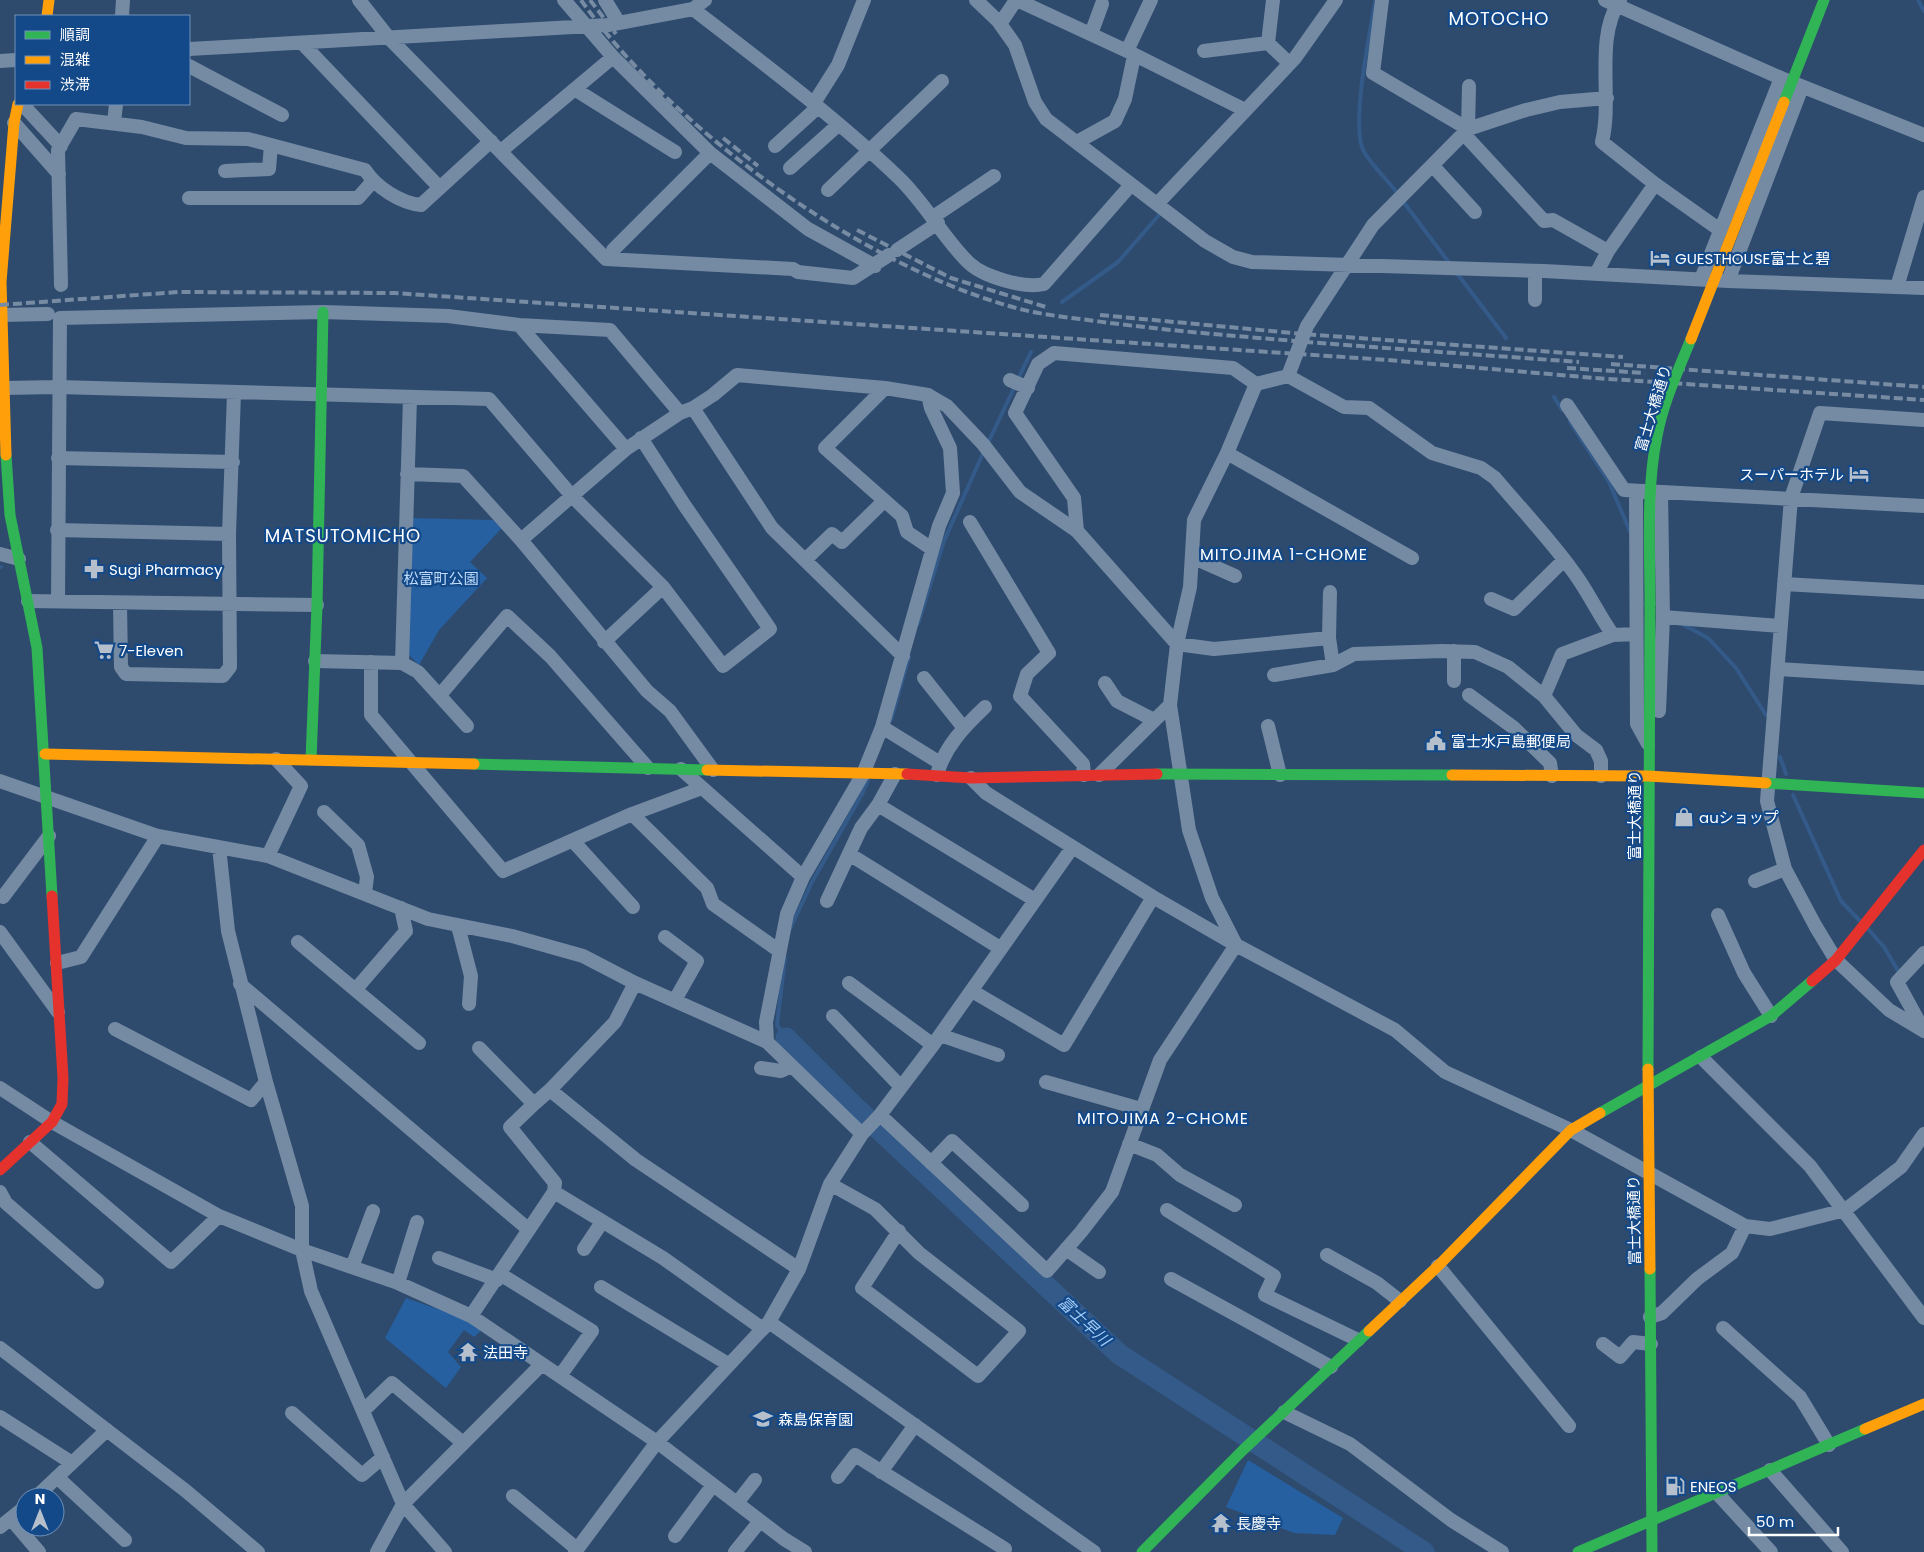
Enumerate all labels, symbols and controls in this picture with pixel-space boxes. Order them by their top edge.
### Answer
district label: MOTOCHO [1448,6,1550,31]
legend [15,15,190,105]
text: 順調 [60,24,90,45]
text: 混雑 [60,49,90,70]
text: 渋滞 [60,74,90,95]
hotel icon: GUESTHOUSE富士と碧 [1649,247,1671,269]
place label: GUESTHOUSE富士と碧 [1675,248,1830,269]
street label: 富士大橋通り [1630,362,1676,454]
hotel icon: スーパーホテル [1848,463,1870,485]
place label: スーパーホテル [1739,464,1844,485]
district label: MATSUTOMICHO [265,523,421,548]
district label: MITOJIMA 1-CHOME [1200,543,1368,566]
pharmacy icon: Sugi Pharmacy [83,558,105,580]
place label: Sugi Pharmacy [109,559,223,580]
park label: 松富町公園 [403,568,479,589]
supermarket icon: 7-Eleven [93,639,115,661]
place label: 7-Eleven [119,640,183,661]
public building icon: 富士水戸島郵便局 [1425,730,1447,752]
place label: 富士水戸島郵便局 [1451,731,1571,752]
street label: 富士大橋通り [1624,770,1645,860]
shop icon: auショップ [1673,806,1695,828]
place label: auショップ [1699,807,1779,828]
district label: MITOJIMA 2-CHOME [1077,1107,1249,1130]
street label: 富士大橋通り [1623,1175,1645,1265]
water label: 富士早川 [1053,1291,1117,1353]
temple icon: 法田寺 [457,1341,479,1363]
place label: 法田寺 [483,1342,528,1363]
school or university icon: 森島保育園 [752,1408,774,1430]
place label: 森島保育園 [778,1409,853,1430]
fuel station icon: ENEOS [1664,1475,1686,1497]
place label: ENEOS [1690,1476,1737,1497]
north arrow [15,1487,65,1537]
text: N [35,1489,45,1509]
scale bar [1749,1504,1838,1536]
text: 50 m [1756,1511,1794,1532]
temple icon: 長慶寺 [1210,1512,1232,1534]
place label: 長慶寺 [1236,1513,1281,1534]

